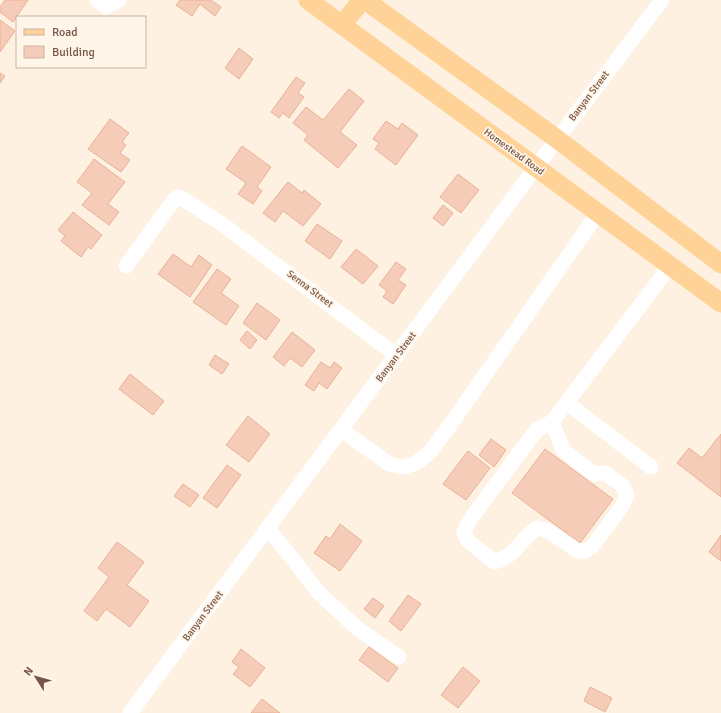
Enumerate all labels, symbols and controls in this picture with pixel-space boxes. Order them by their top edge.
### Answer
legend [16,16,146,68]
text: Road [52,25,78,40]
text: Building [52,45,95,60]
street label: Banyan Street [566,68,612,123]
street label: Homestead Road [481,126,547,178]
street label: Senna Street [285,268,336,311]
street label: Banyan Street [373,329,419,384]
street label: Banyan Street [180,588,226,643]
north arrow [16,657,56,697]
text: N [21,664,36,678]

